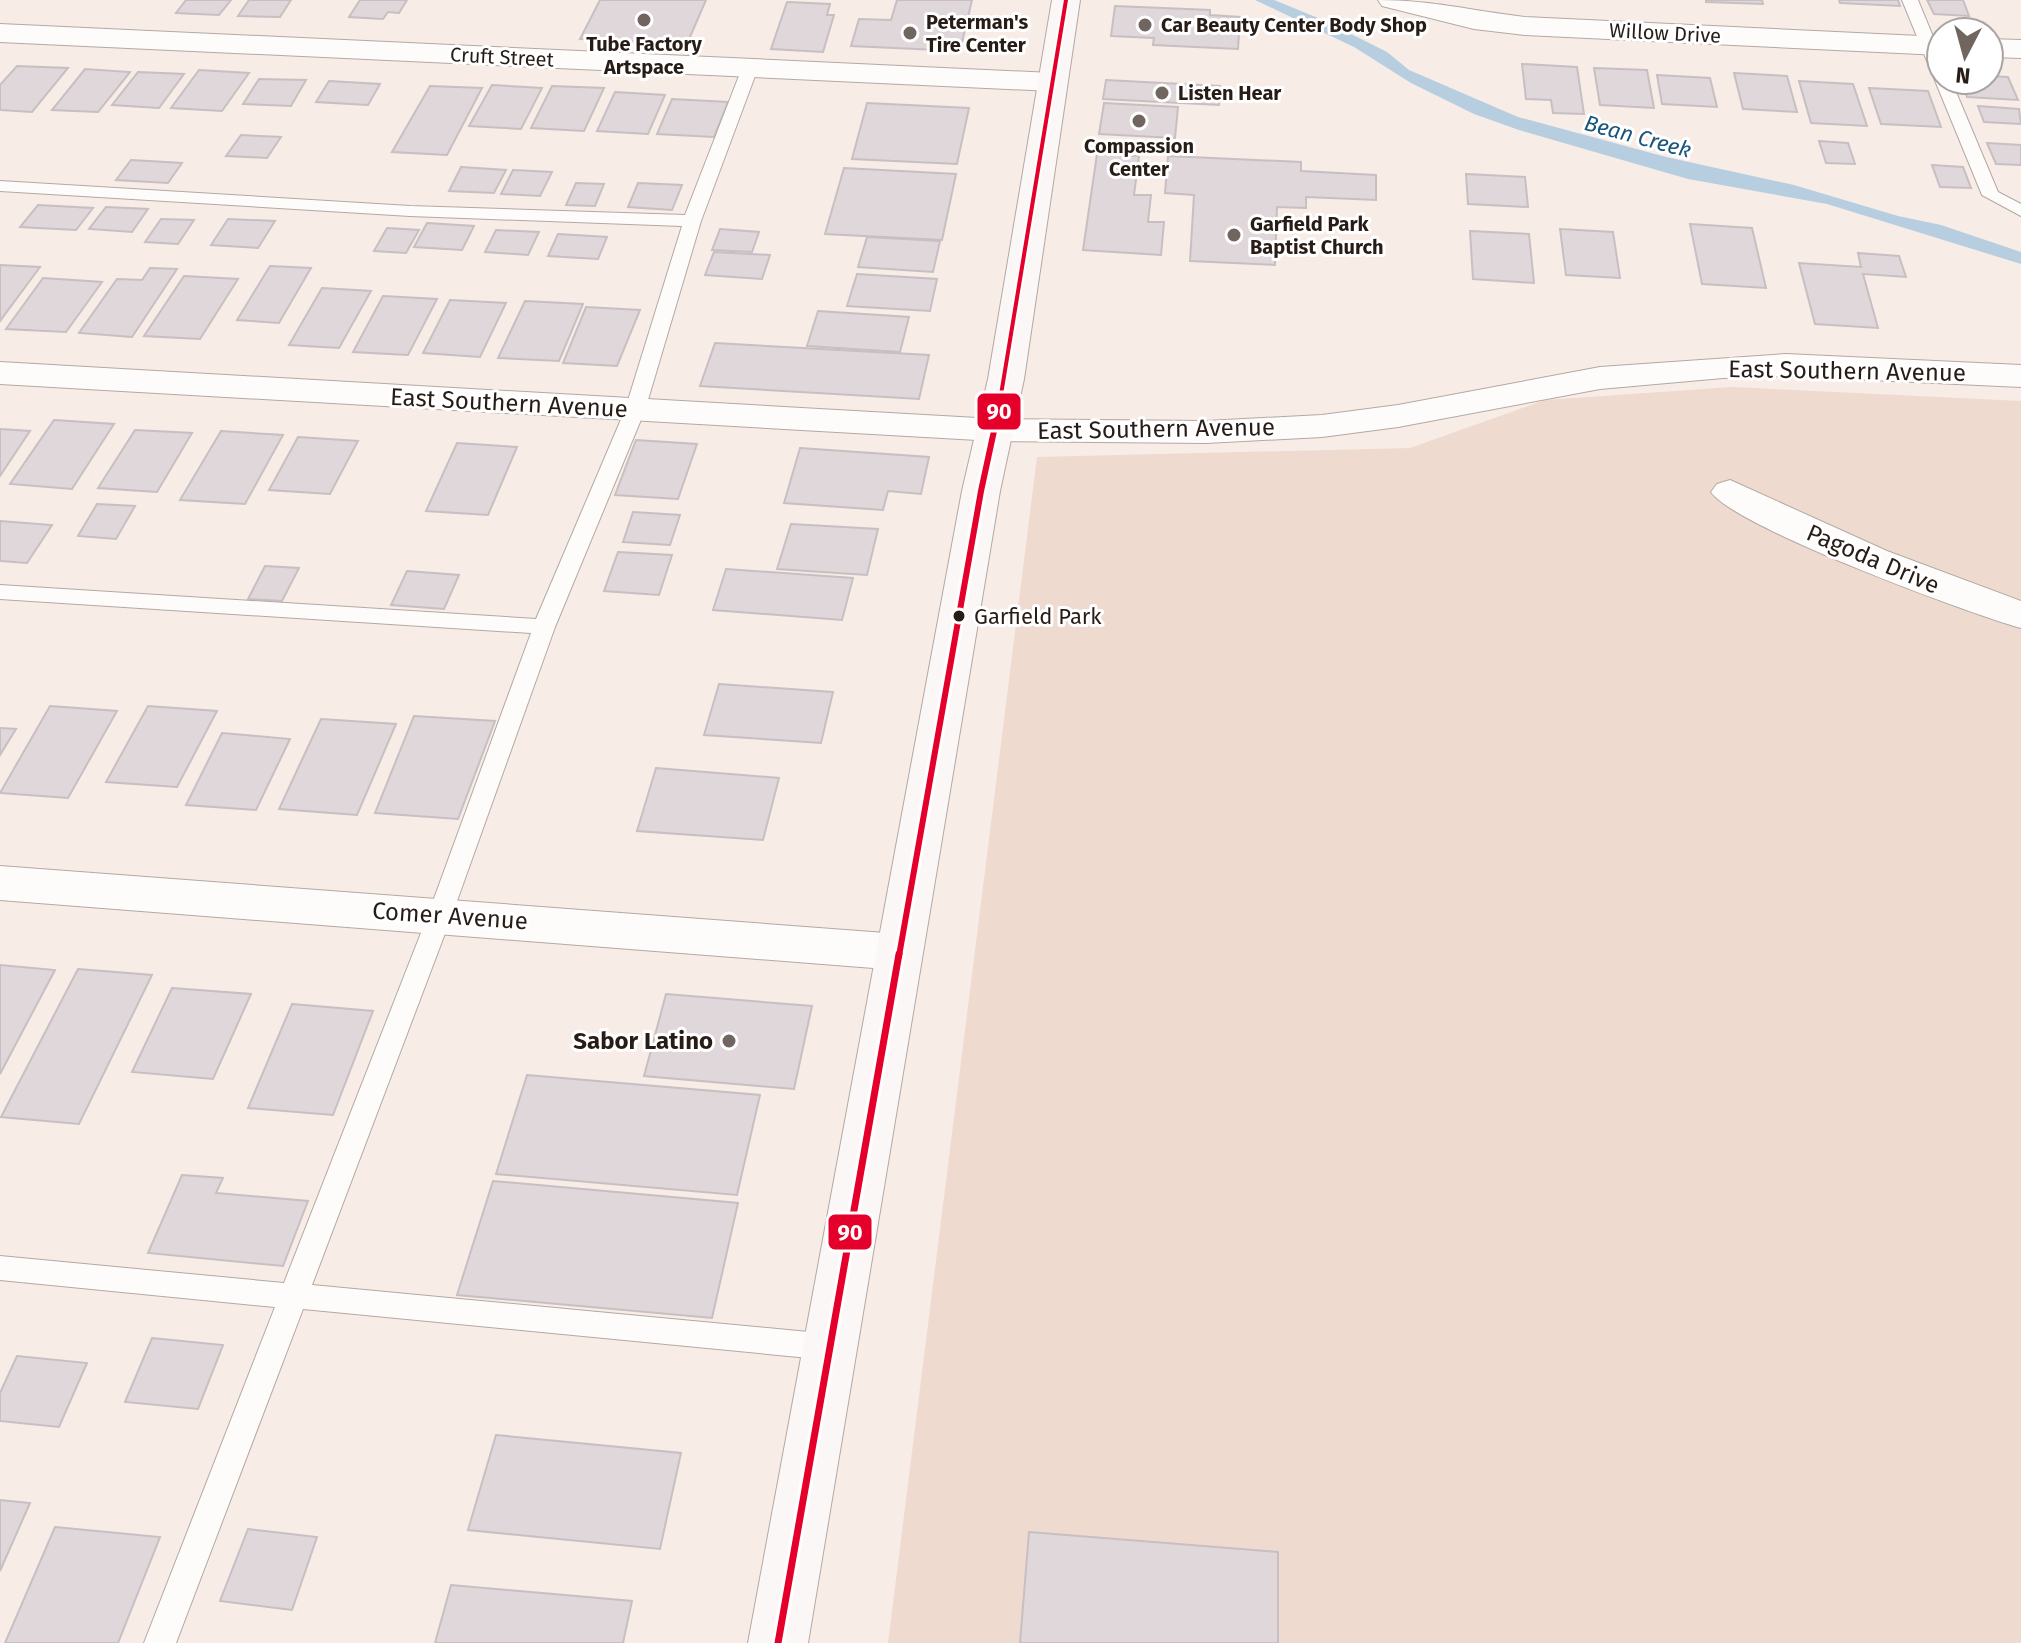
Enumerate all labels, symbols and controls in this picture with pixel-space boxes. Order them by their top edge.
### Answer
place label: Peterman's Tire Center [926,10,1029,57]
marker: Tube Factory Artspace [635,11,653,29]
place label: Car Beauty Center Body Shop [1161,13,1427,37]
marker: Car Beauty Center Body Shop [1136,16,1154,34]
north arrow [1925,16,2005,96]
street label: Willow Drive [1608,18,1722,48]
marker: Peterman's Tire Center [901,24,919,42]
place label: Tube Factory Artspace [586,32,702,79]
street label: Cruft Street [450,42,555,72]
text: N [1954,61,1972,90]
place label: Listen Hear [1178,81,1282,105]
marker: Listen Hear [1153,84,1171,102]
water label: Bean Creek [1581,109,1694,164]
marker: Compassion Center [1130,112,1148,130]
place label: Compassion Center [1084,134,1194,181]
place label: Garfield Park Baptist Church [1250,212,1384,259]
marker: Garfield Park Baptist Church [1225,226,1243,244]
street label: East Southern Avenue [1728,355,1966,387]
street label: East Southern Avenue [390,383,628,423]
line badge: 90 [976,392,1022,431]
text: 90 [986,398,1012,425]
street label: East Southern Avenue [1037,413,1275,445]
street label: Pagoda Drive [1802,518,1944,600]
place label: Garfield Park [974,603,1102,630]
marker: Garfield Park [951,608,967,624]
street label: Comer Avenue [371,897,529,935]
place label: Sabor Latino [573,1027,713,1055]
marker: Sabor Latino [720,1032,738,1050]
line badge: 90 [827,1213,873,1251]
text: 90 [837,1219,863,1246]

